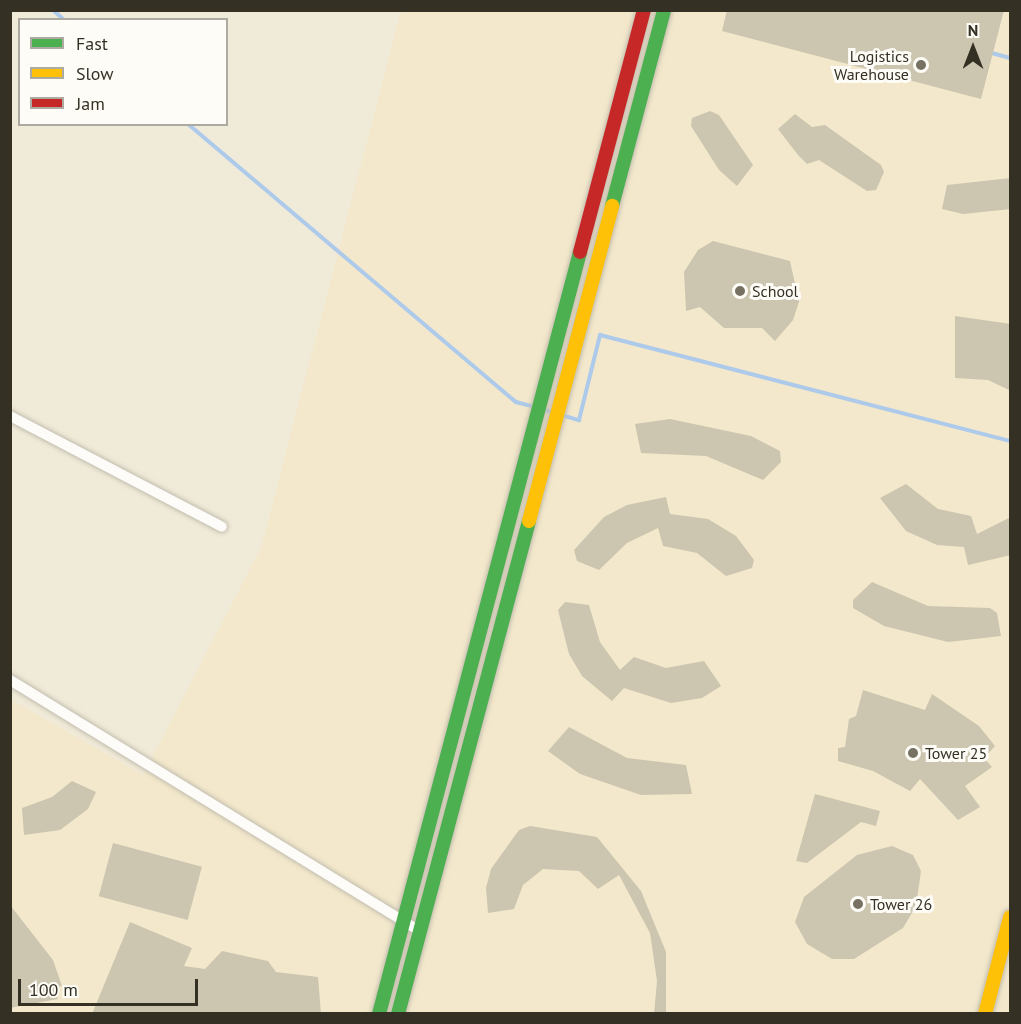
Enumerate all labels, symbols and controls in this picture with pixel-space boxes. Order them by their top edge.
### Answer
legend [18,18,228,126]
north arrow [943,18,1003,78]
text: N [968,20,978,40]
text: Fast [76,32,108,55]
place label: Logistics Warehouse [834,46,909,84]
marker: Logistics Warehouse [914,58,928,72]
text: Slow [76,62,114,85]
text: Jam [76,92,105,115]
place label: School [752,281,798,301]
marker: School [733,284,747,298]
place label: Tower 25 [925,743,987,763]
marker: Tower 25 [906,746,920,760]
place label: Tower 26 [870,894,932,914]
marker: Tower 26 [851,897,865,911]
scale bar [21,967,201,1005]
text: 100 m [29,978,78,1001]

